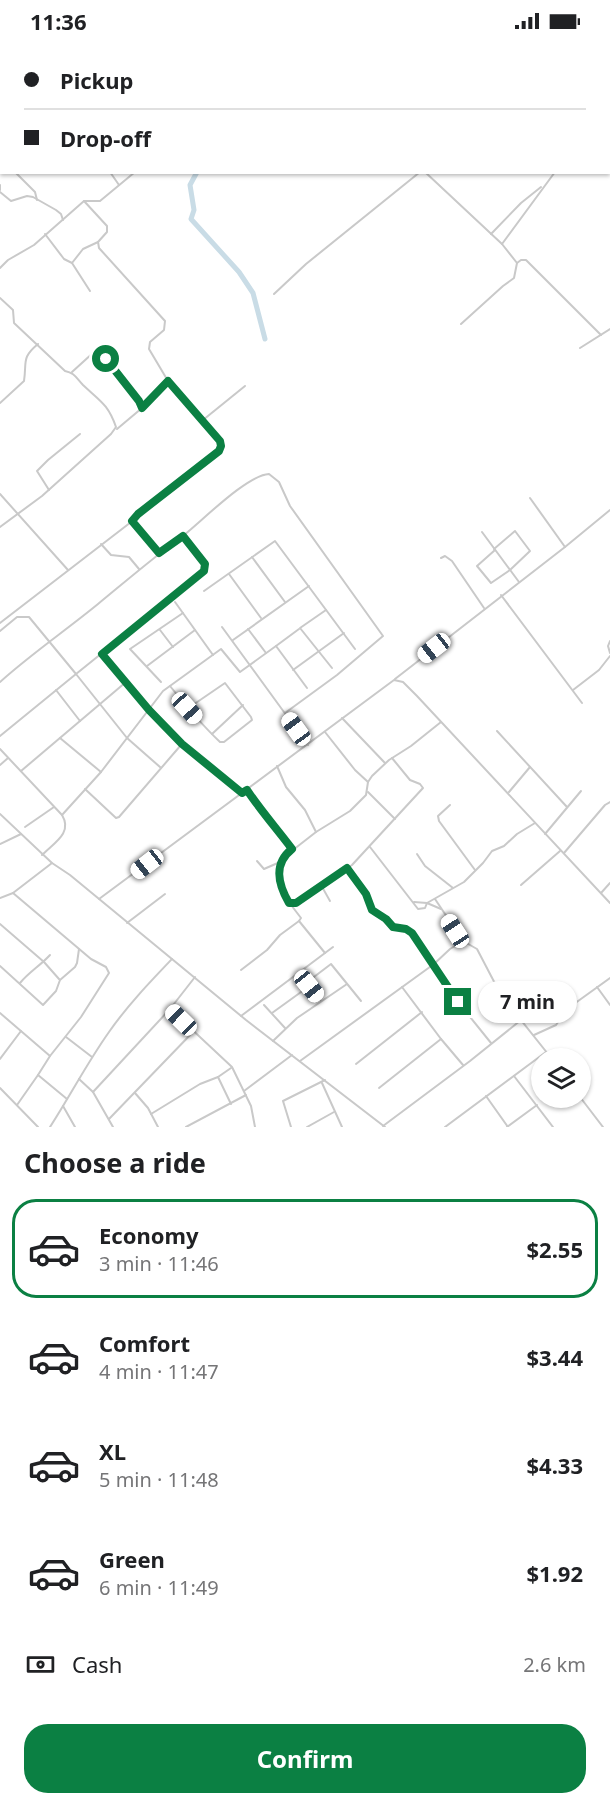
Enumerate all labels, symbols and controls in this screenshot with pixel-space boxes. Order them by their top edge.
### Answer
text: 11:36 [30,6,87,36]
text: Pickup [60,65,133,95]
text: Drop-off [60,123,151,153]
route start [92,345,119,372]
car [414,630,454,666]
car [168,689,206,727]
car [278,709,314,749]
car [127,846,167,882]
car [438,911,472,951]
car [291,966,327,1006]
callout: 7 min [479,981,578,1023]
route end [444,988,471,1015]
text: 7 min [500,988,555,1015]
car [162,1001,200,1039]
map controls [531,1048,591,1108]
button: layers [531,1048,591,1108]
text: Choose a ride [24,1144,206,1181]
text: Economy [99,1220,198,1250]
icon: car [27,1222,81,1276]
text: $2.55 [526,1234,583,1264]
text: 3 min · 11:46 [99,1250,219,1277]
text: Comfort [99,1328,190,1358]
icon: car [27,1330,81,1384]
text: $3.44 [526,1342,583,1372]
text: 4 min · 11:47 [99,1358,219,1385]
text: XL [99,1436,126,1466]
icon: car [27,1438,81,1492]
text: $4.33 [526,1450,583,1480]
text: 5 min · 11:48 [99,1466,219,1493]
text: Green [99,1544,165,1574]
icon: car [27,1546,81,1600]
text: $1.92 [526,1558,583,1588]
text: 6 min · 11:49 [99,1574,219,1601]
icon: cash [24,1648,57,1681]
text: Cash [72,1649,122,1679]
text: 2.6 km [523,1651,586,1678]
button: Confirm [24,1724,586,1793]

